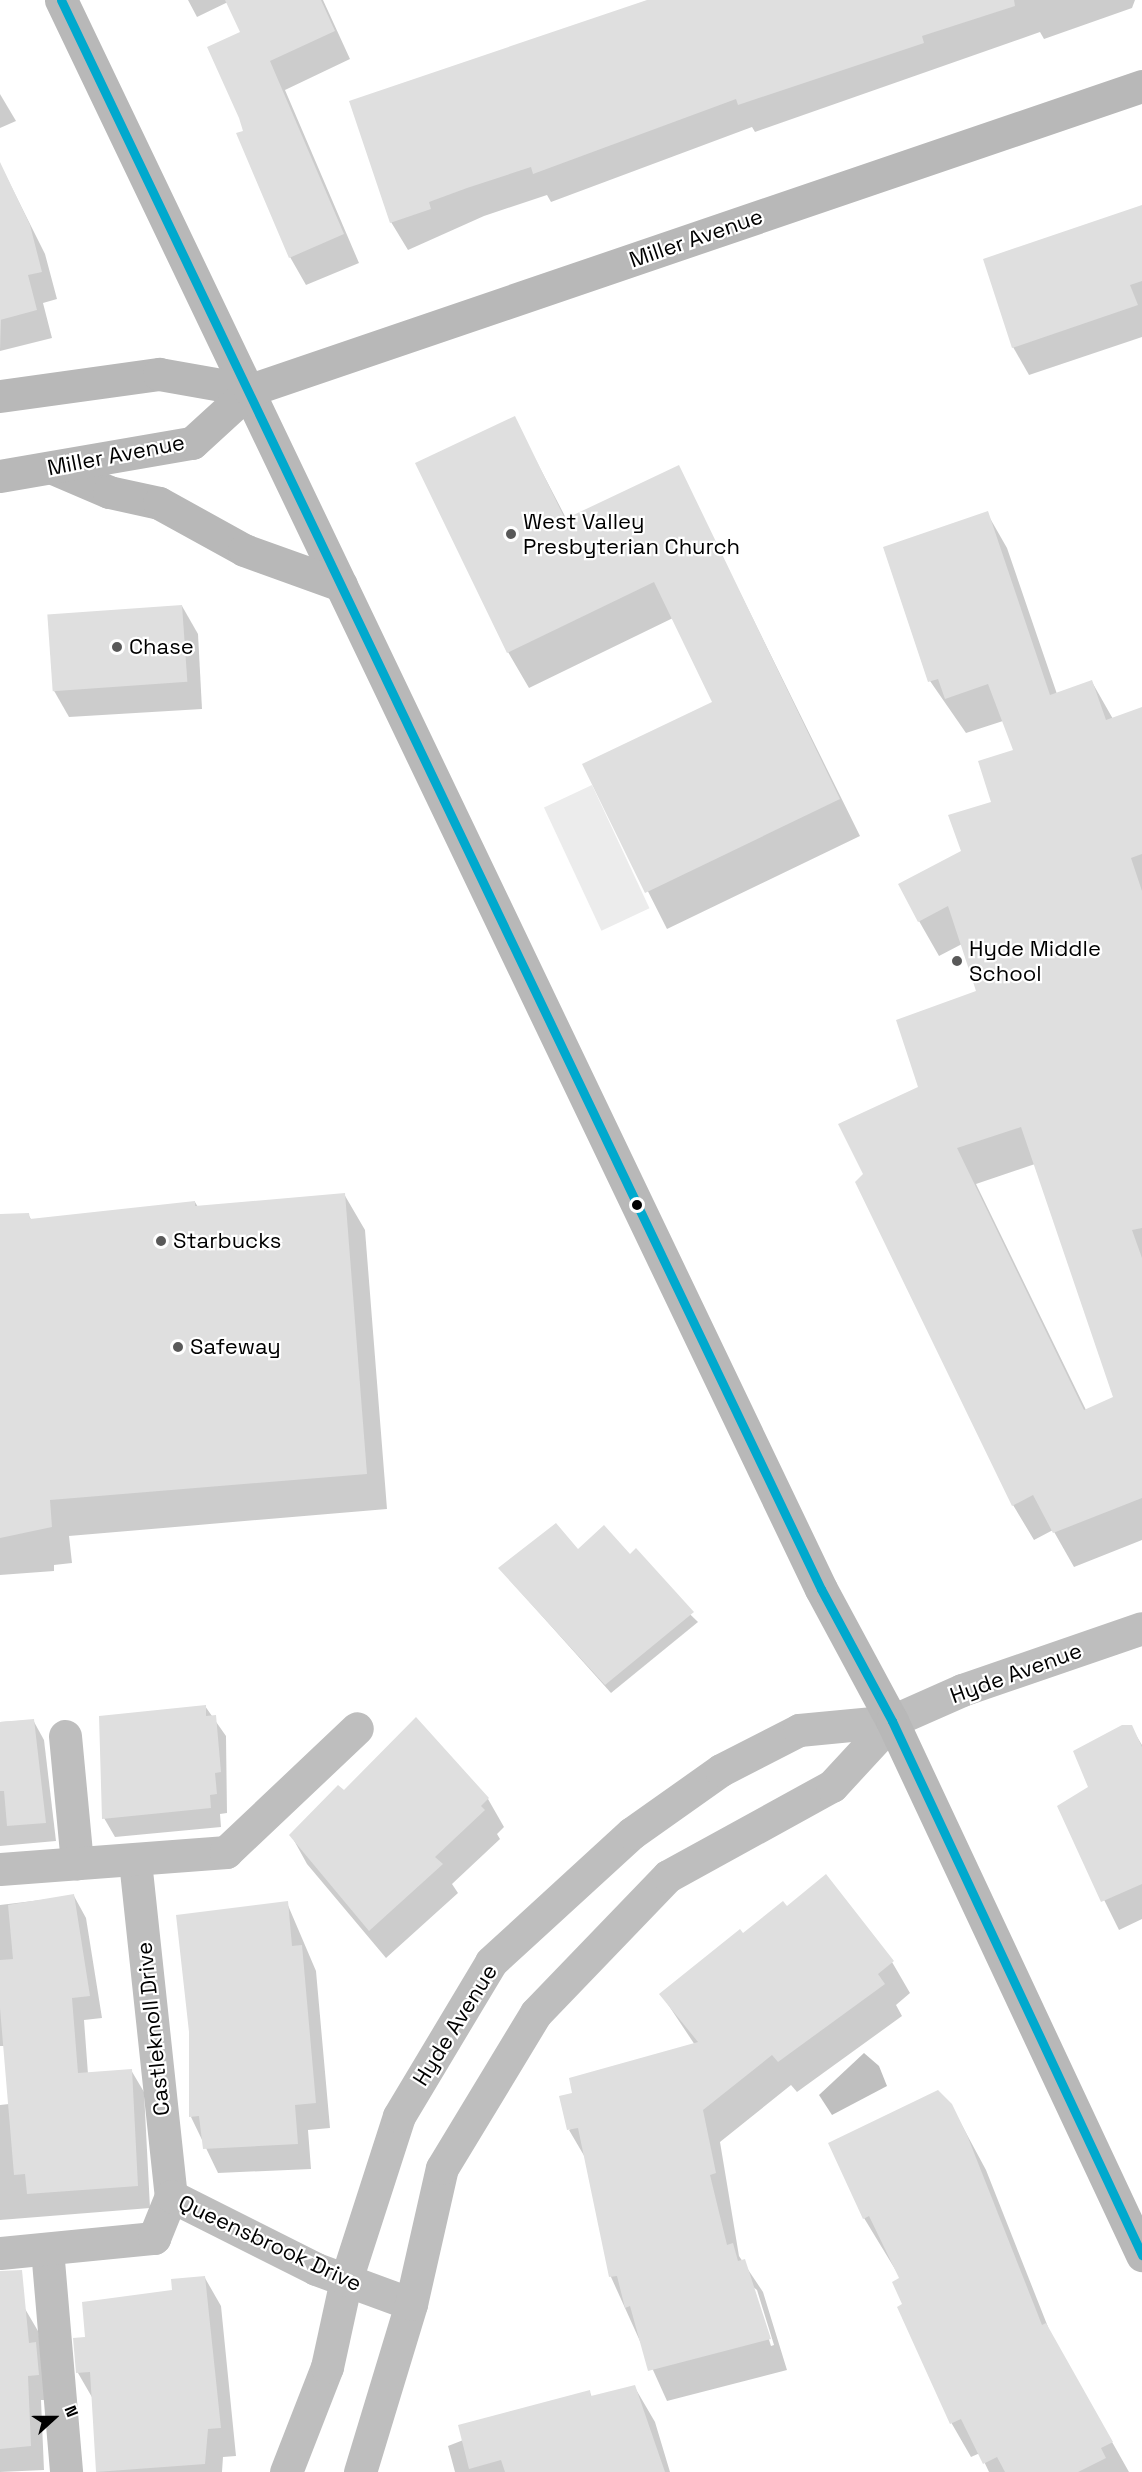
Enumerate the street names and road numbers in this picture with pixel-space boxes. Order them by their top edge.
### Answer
street label: Miller Avenue [626,203,766,273]
street label: Miller Avenue [45,429,187,481]
street label: Hyde Avenue [946,1637,1086,1709]
street label: Castleknoll Drive [131,1941,175,2117]
street label: Hyde Avenue [407,1959,503,2091]
street label: Queensbrook Drive [174,2189,366,2297]

